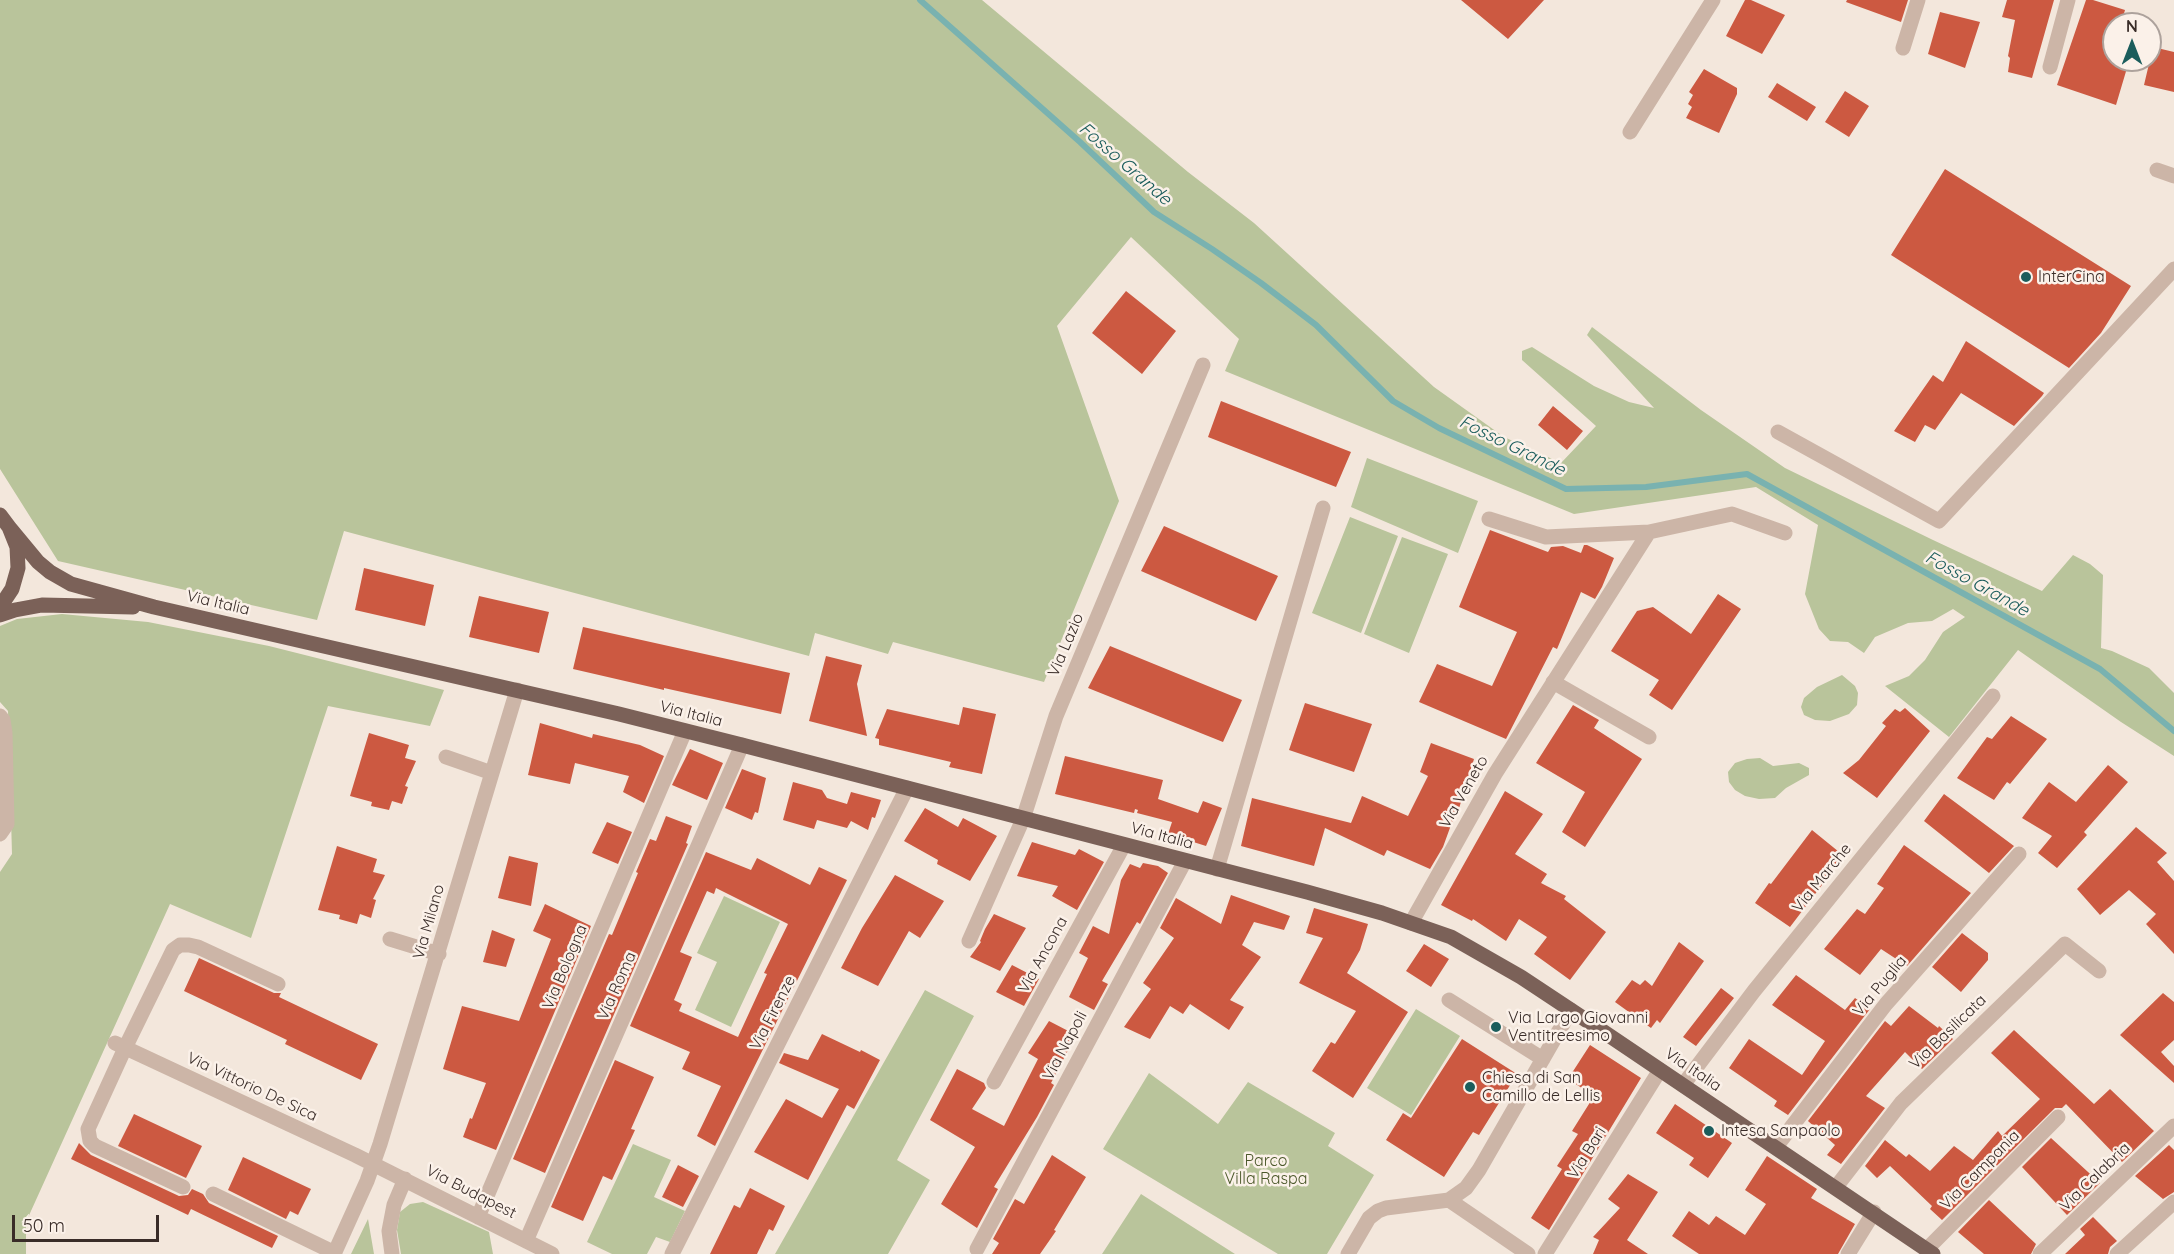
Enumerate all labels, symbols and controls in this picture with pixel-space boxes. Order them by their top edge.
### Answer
north arrow [2102,12,2162,72]
text: N [2126,16,2138,36]
water label: Fosso Grande [1074,118,1176,210]
place label: InterCina [2038,267,2105,287]
marker: InterCina [2019,270,2033,284]
water label: Fosso Grande [1456,411,1568,481]
water label: Fosso Grande [1921,547,2033,621]
street label: Via Italia [185,586,251,620]
street label: Via Lazio [1044,610,1088,680]
street label: Via Italia [658,697,724,731]
street label: Via Veneto [1436,752,1492,832]
street label: Via Italia [1129,818,1195,854]
street label: Via Marche [1788,840,1856,916]
street label: Via Milano [409,882,449,962]
street label: Via Ancona [1014,913,1072,997]
street label: Via Bologna [539,922,591,1012]
street label: Via Roma [593,949,641,1023]
street label: Via Puglia [1849,952,1911,1020]
street label: Via Firenze [746,972,800,1054]
street label: Via Basilicata [1906,991,1990,1073]
street label: Via Napoli [1039,1008,1091,1084]
place label: Via Largo Giovanni Ventitreesimo [1508,1008,1648,1046]
marker: Via Largo Giovanni Ventitreesimo [1489,1020,1503,1034]
street label: Via Italia [1661,1044,1725,1096]
street label: Via Vittorio De Sica [184,1048,320,1126]
place label: Chiesa di San Camillo de Lellis [1482,1068,1600,1106]
marker: Chiesa di San Camillo de Lellis [1463,1080,1477,1094]
place label: Intesa Sanpaolo [1721,1121,1841,1141]
street label: Via Bari [1564,1123,1610,1183]
marker: Intesa Sanpaolo [1702,1124,1716,1138]
street label: Via Campania [1936,1126,2024,1214]
street label: Via Calabria [2056,1139,2134,1215]
park label: Parco Villa Raspa [1225,1151,1307,1189]
street label: Via Budapest [423,1161,519,1223]
scale bar [15,1203,162,1241]
text: 50 m [23,1214,65,1237]

